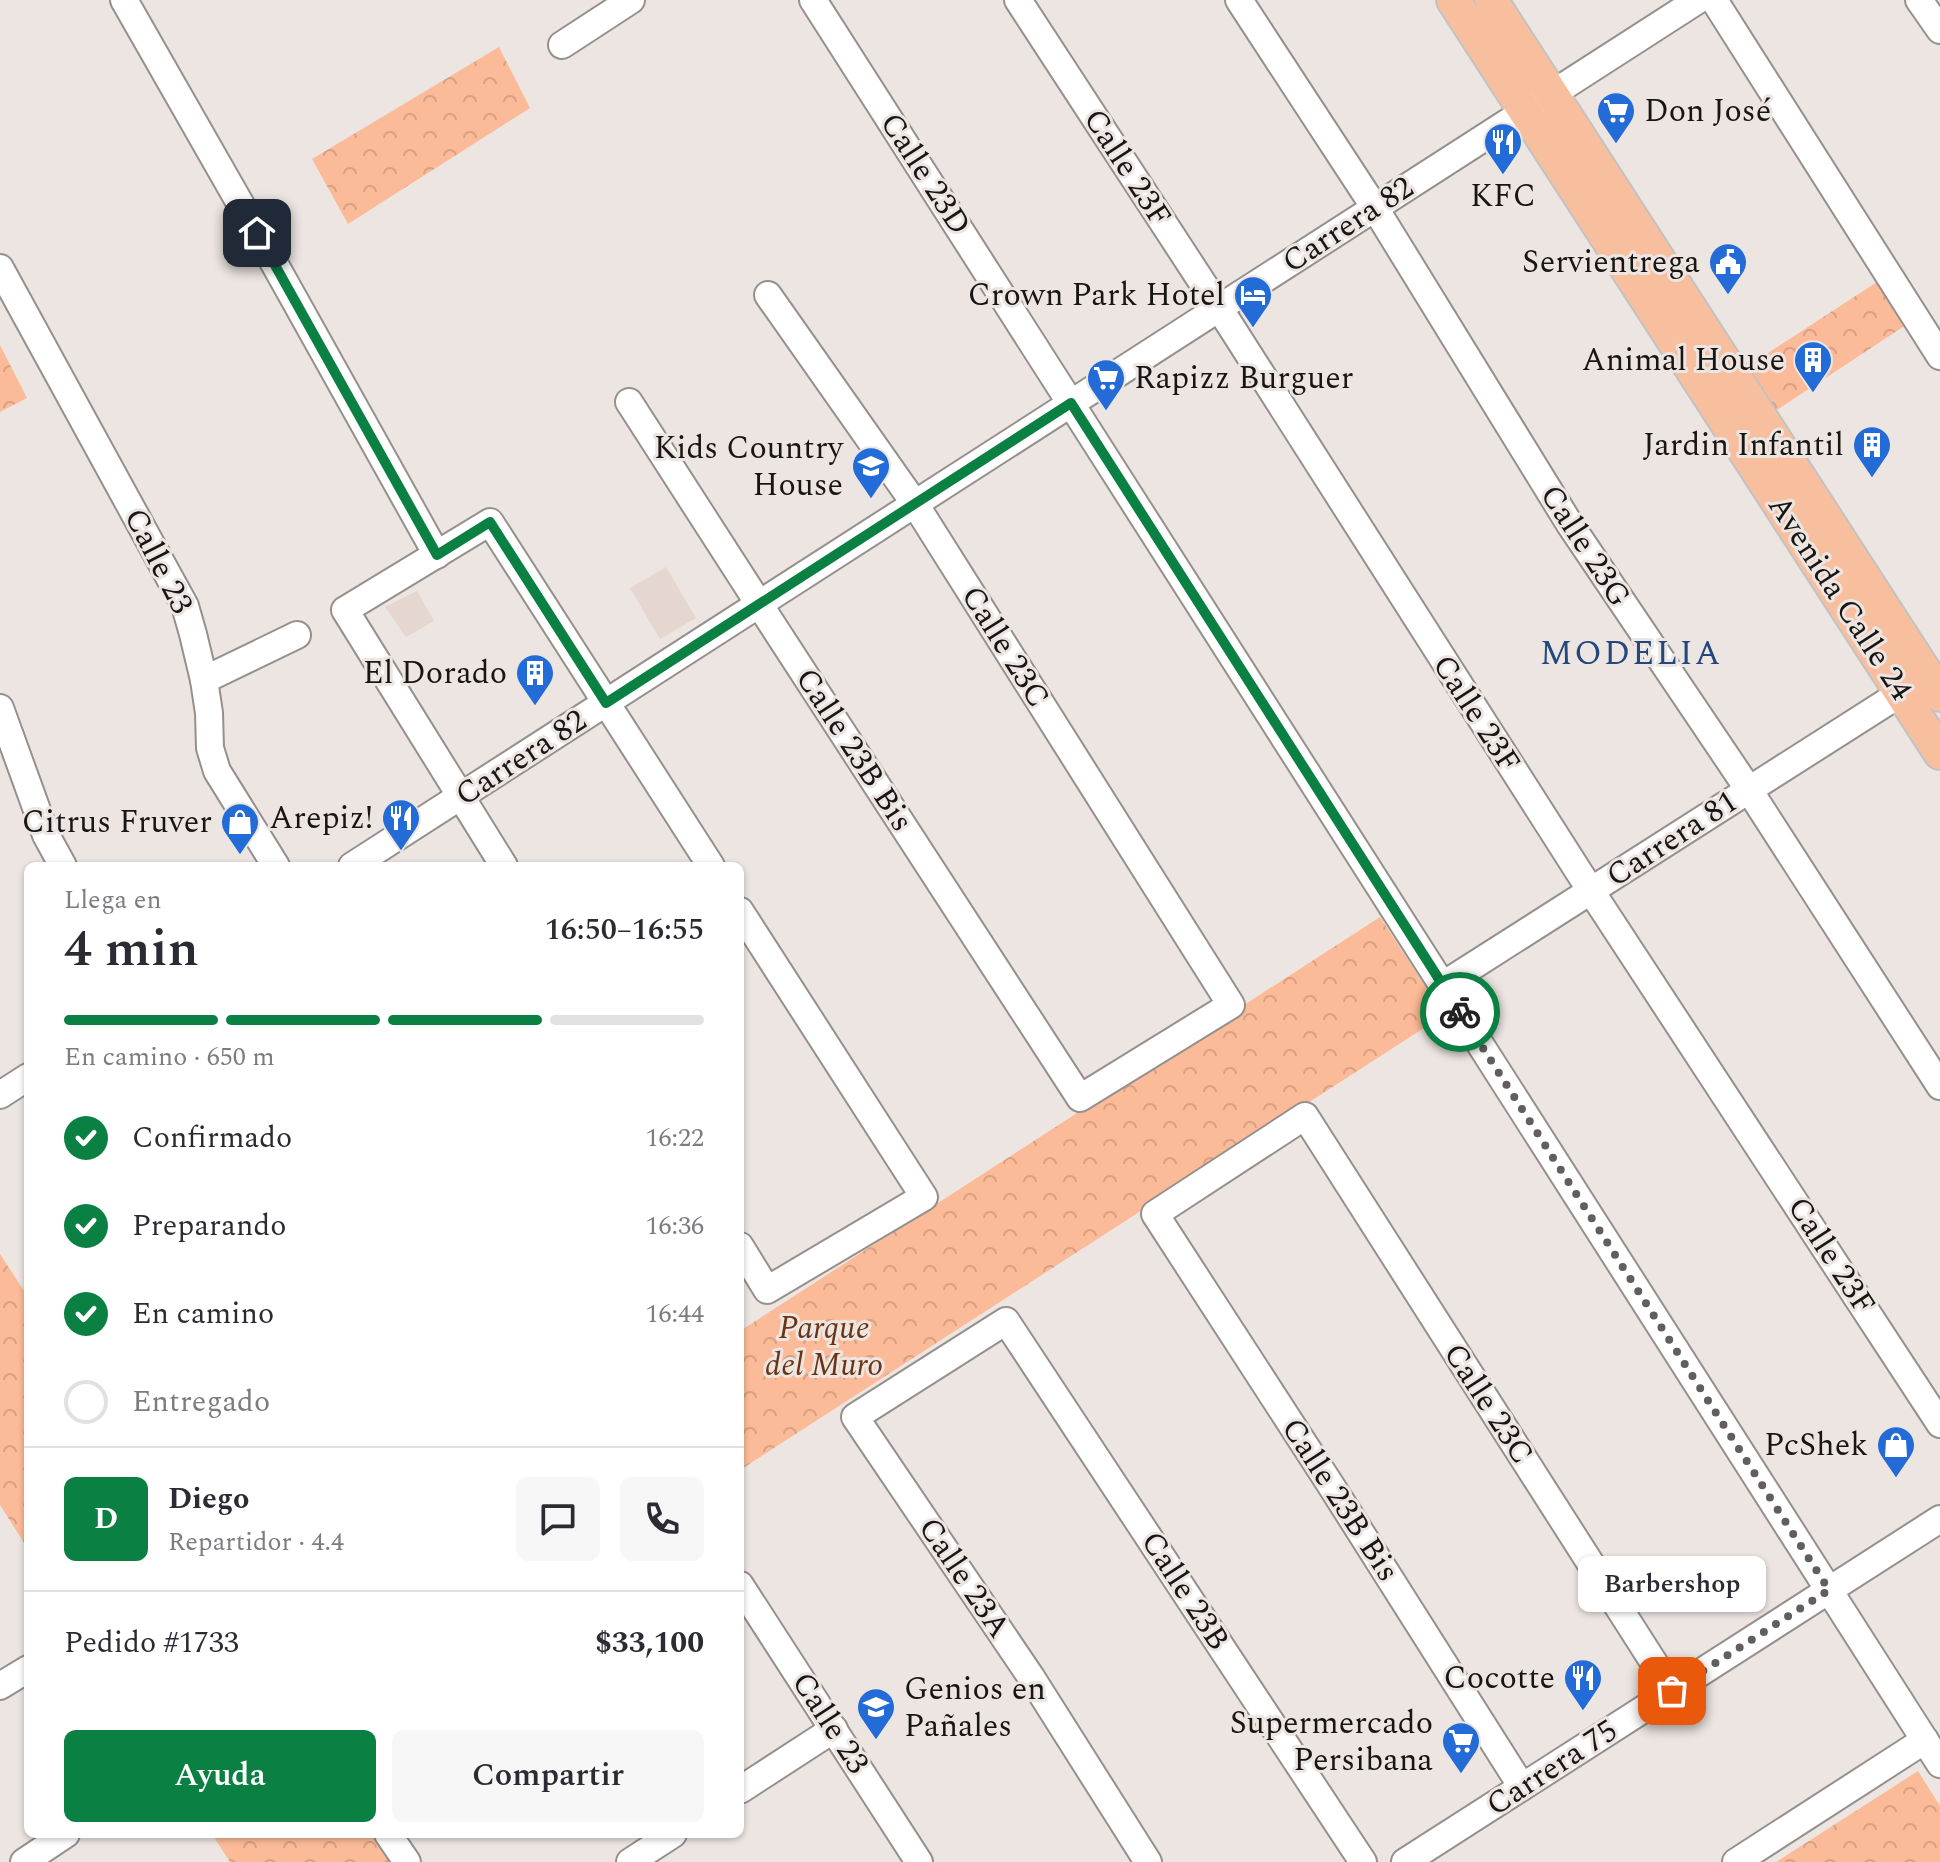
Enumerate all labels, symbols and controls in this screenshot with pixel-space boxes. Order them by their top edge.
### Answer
place label: Don José [1644,87,1771,136]
supermarket icon: Don José [1595,90,1637,145]
street label: Calle 23F [1070,99,1184,237]
street label: Calle 23D [867,103,983,245]
restaurant icon: KFC [1482,121,1524,176]
street label: Carrera 82 [1272,164,1424,286]
place label: KFC [1470,172,1536,221]
pin [223,199,291,267]
icon: home [235,211,279,255]
place label: Servientrega [1522,238,1700,287]
public building icon: Servientrega [1707,241,1749,296]
place label: Crown Park Hotel [968,271,1225,320]
hotel icon: Crown Park Hotel [1232,274,1274,329]
place label: Animal House [1582,336,1785,385]
building icon: Animal House [1792,339,1834,394]
place label: Rapizz Burguer [1134,354,1353,403]
supermarket icon: Rapizz Burguer [1085,357,1127,412]
place label: Jardin Infantil [1643,421,1844,470]
place label: Kids Country House [654,424,845,510]
building icon: Jardin Infantil [1851,424,1893,479]
school or university icon: Kids Country House [850,445,892,500]
street label: Calle 23G [1527,475,1643,617]
street label: Avenida Calle 24 [1755,485,1925,711]
street label: Calle 23 [111,500,205,622]
street label: Calle 23C [948,576,1062,718]
district label: MODELIA [1540,628,1722,680]
street label: Calle 23F [1419,645,1533,783]
place label: El Dorado [363,649,507,698]
building icon: El Dorado [514,652,556,707]
street label: Calle 23B Bis [783,658,925,842]
street label: Carrera 82 [445,697,597,819]
street label: Carrera 81 [1596,778,1748,900]
place label: Arepiz! [269,794,373,843]
restaurant icon: Arepiz! [380,797,422,852]
place label: Citrus Fruver [22,798,212,847]
shop icon: Citrus Fruver [219,801,261,856]
text: Llega en [64,880,162,920]
text: 16:50–16:55 [545,907,704,953]
text: 4 min [64,910,199,989]
courier [1420,972,1500,1052]
icon: bike [1438,990,1482,1034]
text: En camino · 650 m [64,1037,275,1077]
text: Confirmado [132,1115,292,1161]
icon: check [64,1116,108,1160]
text: 16:22 [645,1118,704,1158]
street label: Calle 23F [1774,1187,1888,1325]
text: Preparando [132,1203,286,1249]
icon: check [64,1204,108,1248]
text: 16:36 [645,1206,704,1246]
text: En camino [132,1291,274,1337]
icon: check [64,1292,108,1336]
text: 16:44 [645,1294,704,1334]
park label: Parque del Muro [765,1304,883,1390]
street label: Calle 23C [1430,1334,1546,1474]
text: Entregado [132,1379,270,1425]
street label: Calle 23B Bis [1269,1408,1411,1592]
place label: PcShek [1764,1421,1868,1470]
shop icon: PcShek [1875,1424,1917,1479]
text: Diego [168,1476,249,1522]
button: chat [516,1477,600,1561]
button: phone [620,1477,704,1561]
text: D [94,1496,118,1542]
street label: Calle 23A [905,1507,1023,1649]
street label: Calle 23B [1128,1521,1242,1661]
text: Repartidor · 4.4 [168,1522,344,1562]
callout: Barbershop [1578,1555,1766,1611]
text: Barbershop [1604,1564,1740,1604]
text: Pedido #1733 [64,1620,239,1666]
text: $33,100 [595,1620,704,1666]
place label: Cocotte [1444,1654,1555,1703]
restaurant icon: Cocotte [1562,1657,1604,1712]
pin [1638,1657,1706,1725]
street label: Calle 23 [779,1662,881,1784]
place label: Genios en Pañales [904,1665,1046,1751]
icon: bag [1650,1669,1694,1713]
school or university icon: Genios en Pañales [855,1686,897,1741]
place label: Supermercado Persibana [1230,1699,1433,1785]
street label: Carrera 75 [1476,1707,1628,1829]
supermarket icon: Supermercado Persibana [1440,1720,1482,1775]
button: Ayuda [64,1730,376,1822]
button: Compartir [392,1730,704,1822]

